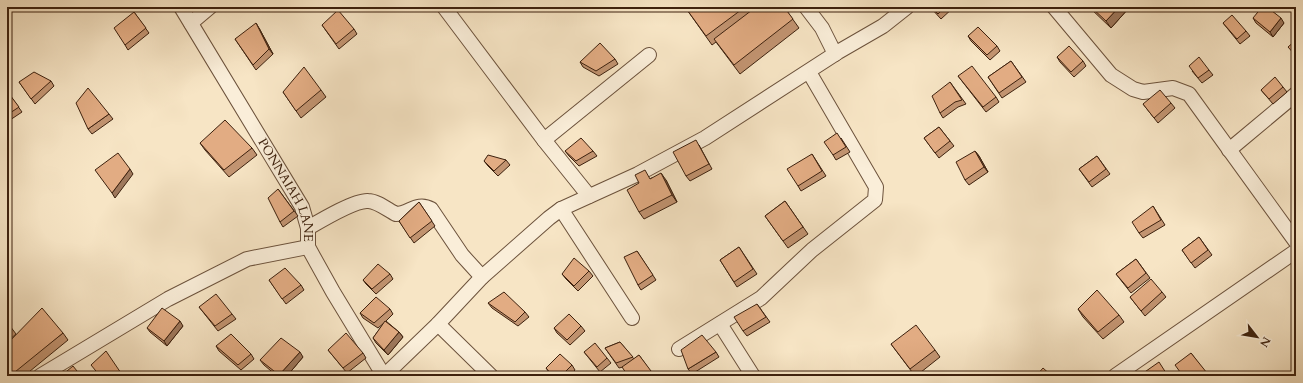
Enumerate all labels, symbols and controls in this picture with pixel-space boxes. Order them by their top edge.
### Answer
street label: PONNAIAH LANE [253,135,317,242]
north arrow [1237,317,1277,357]
text: N [1256,334,1274,350]

